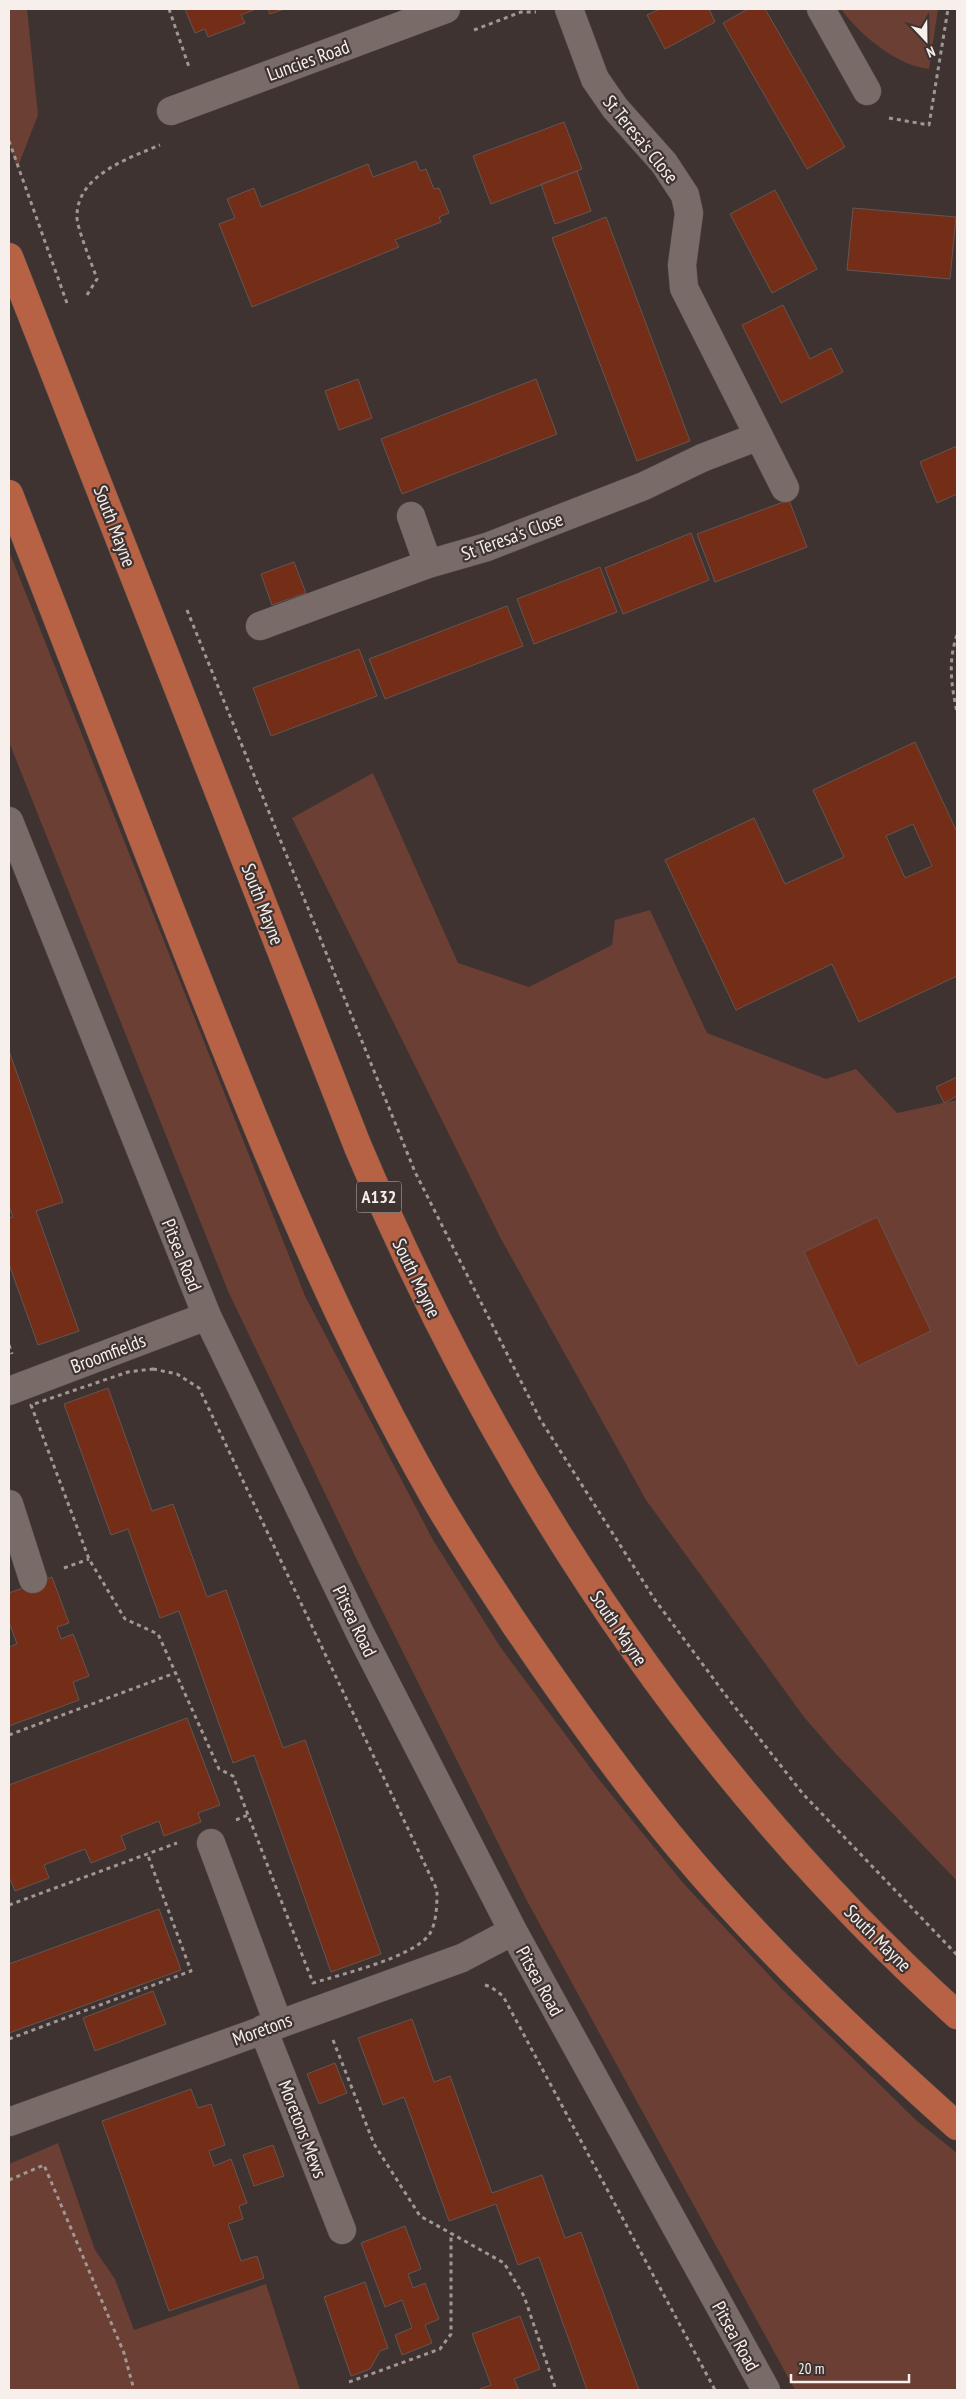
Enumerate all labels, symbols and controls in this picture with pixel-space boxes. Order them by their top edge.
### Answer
north arrow [901,15,951,65]
street label: Luncies Road [264,34,352,86]
text: N [924,42,938,62]
street label: St Teresa's Close [598,90,684,188]
street label: South Mayne [89,482,142,570]
street label: St Teresa's Close [458,506,566,566]
street label: South Mayne [237,860,290,948]
road number: A132 [356,1182,402,1212]
street label: Pitsea Road [157,1215,207,1295]
street label: South Mayne [388,1234,447,1322]
street label: Broomfields [67,1328,149,1378]
street label: Pitsea Road [328,1581,382,1661]
street label: South Mayne [585,1586,653,1670]
street label: South Mayne [839,1899,917,1977]
street label: Pitsea Road [511,1942,569,2020]
street label: Moretons [229,2007,295,2051]
street label: Moretons Mews [273,2077,333,2181]
street label: Pitsea Road [707,2297,765,2375]
scale bar [791,2352,908,2384]
text: 20 m [798,2359,824,2378]

